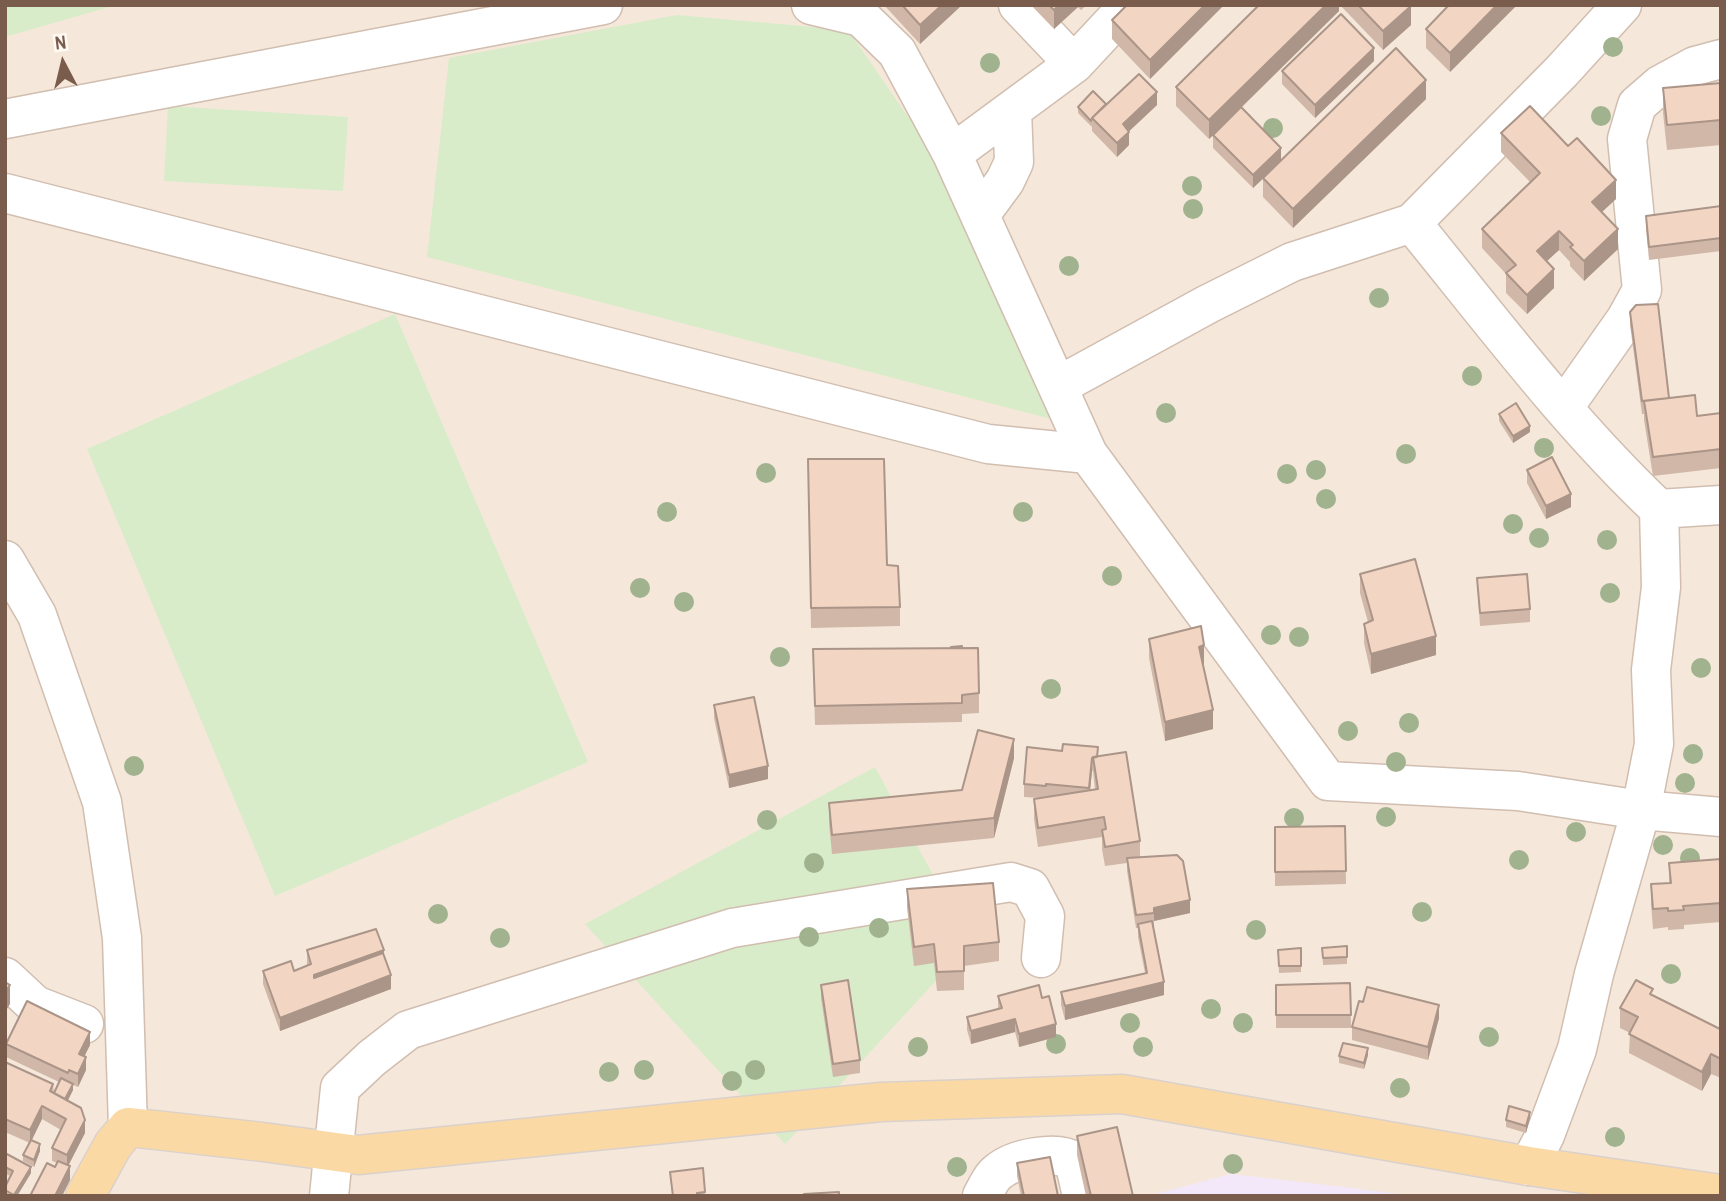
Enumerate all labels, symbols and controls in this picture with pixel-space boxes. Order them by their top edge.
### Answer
north arrow [28,28,98,98]
text: N [53,29,68,56]

